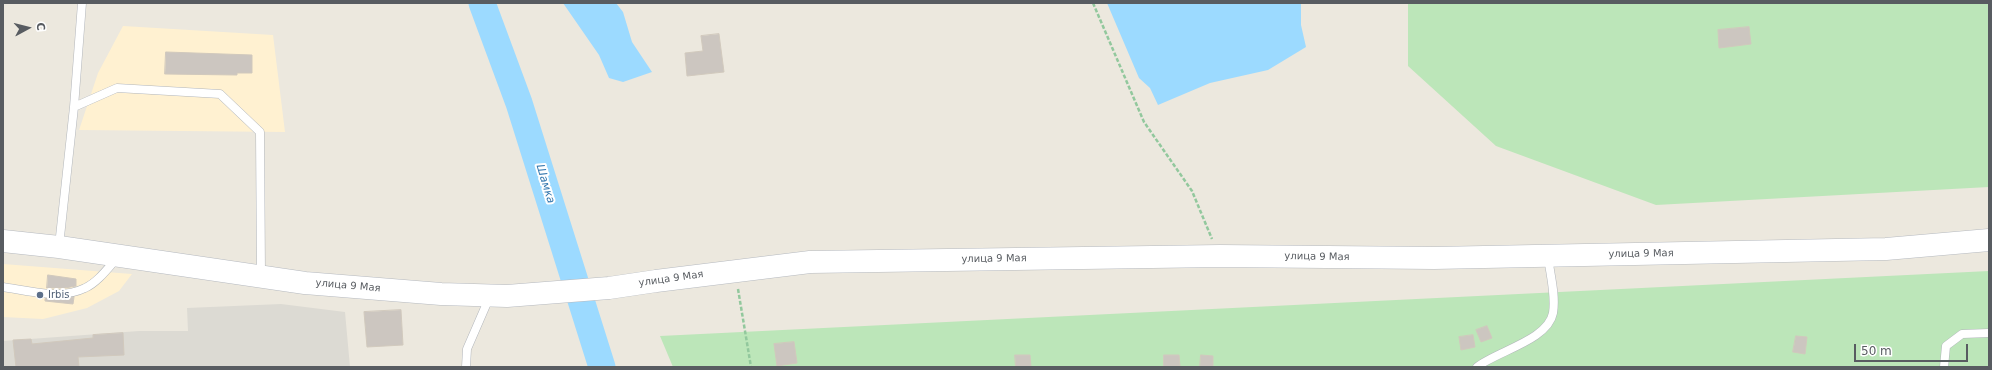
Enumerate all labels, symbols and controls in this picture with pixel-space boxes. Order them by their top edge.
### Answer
north arrow [8,8,48,48]
text: С [33,22,47,31]
water label: Шамка [533,163,557,205]
street label: улица 9 Мая [1608,247,1674,261]
street label: улица 9 Мая [1284,250,1350,264]
street label: улица 9 Мая [961,252,1027,266]
street label: улица 9 Мая [638,269,704,289]
street label: улица 9 Мая [315,277,381,295]
place label: Irbis [48,289,69,301]
marker: Irbis [35,290,45,300]
scale bar [1856,336,1970,362]
text: 50 m [1861,344,1892,358]

